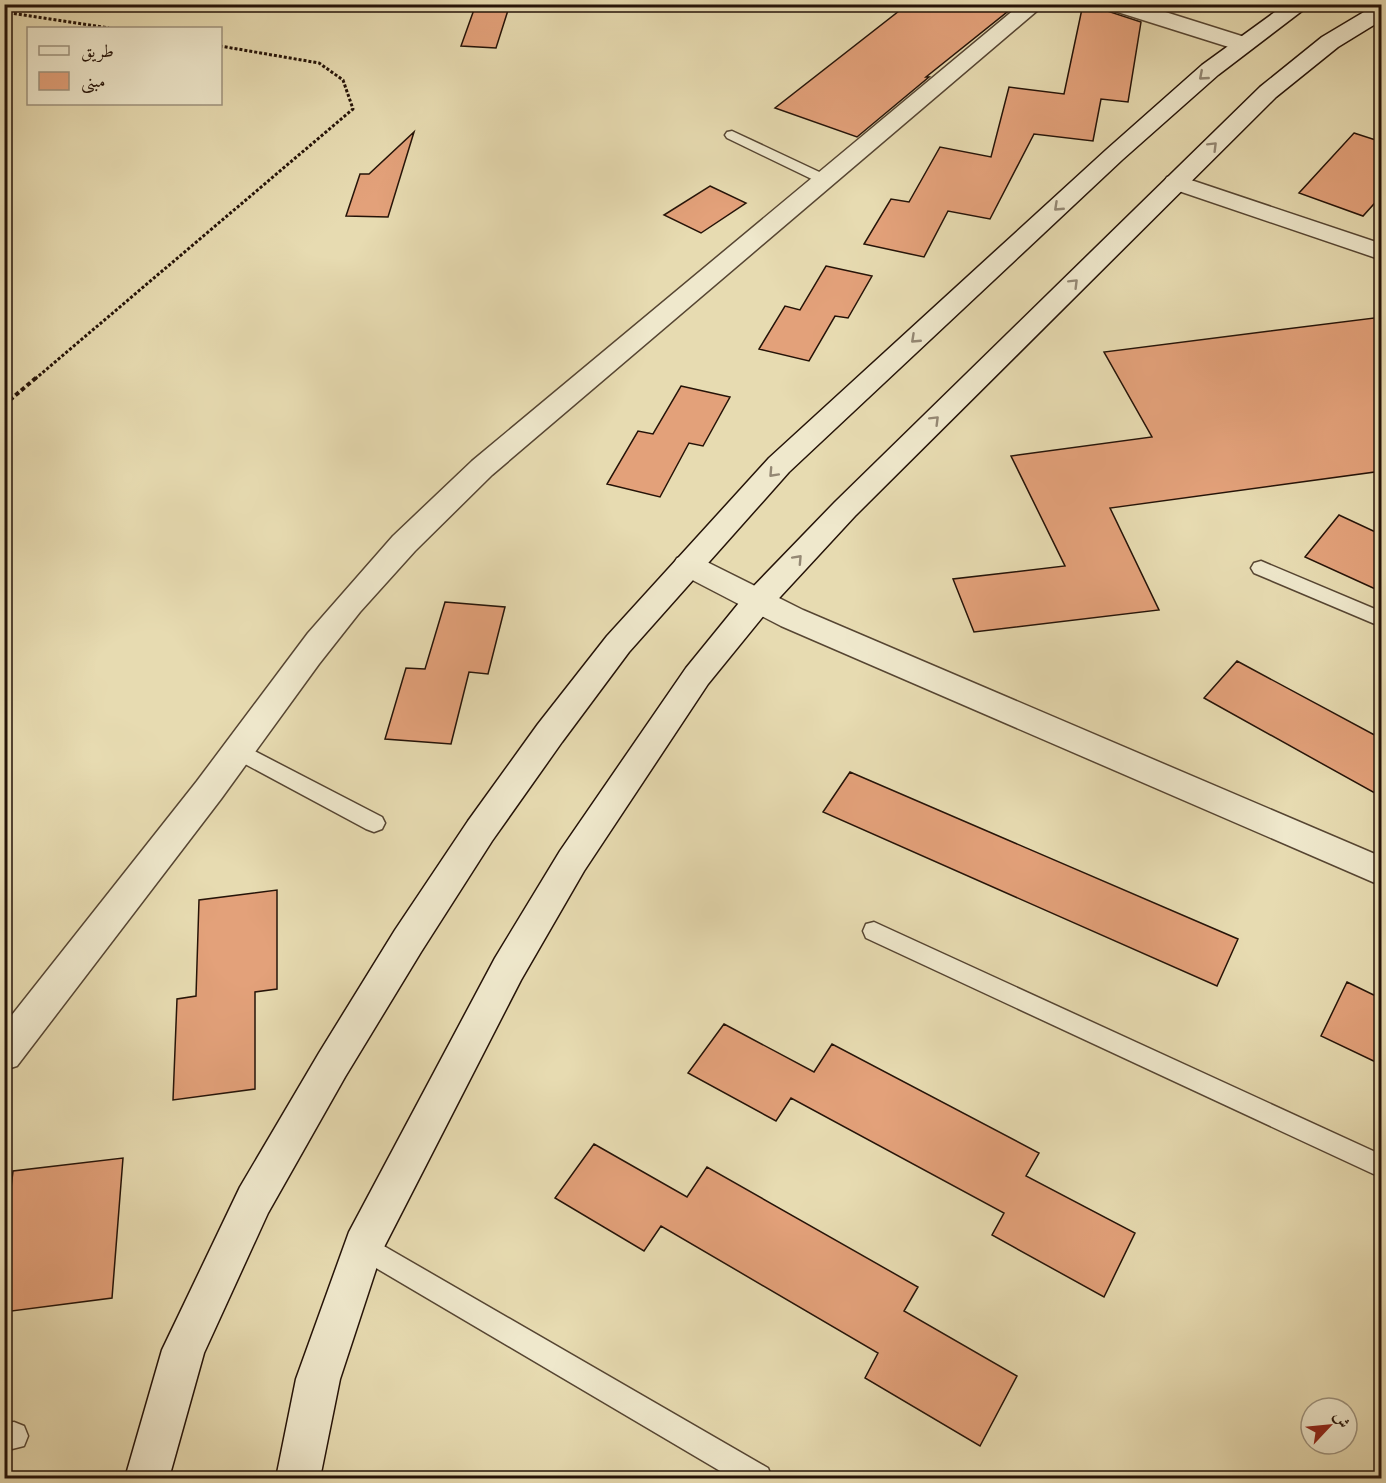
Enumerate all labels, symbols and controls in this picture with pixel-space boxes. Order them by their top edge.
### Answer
legend [27,27,222,105]
text: طريق [81,43,114,63]
one-way arrow [1199,69,1210,80]
text: مبنى [81,73,106,94]
one-way arrow [1207,142,1217,153]
one-way arrow [1055,200,1065,211]
one-way arrow [1067,279,1078,290]
one-way arrow [912,332,923,343]
one-way arrow [928,416,939,427]
one-way arrow [769,466,780,476]
one-way arrow [791,555,802,566]
north arrow [1299,1396,1359,1456]
text: ش [1330,1410,1351,1431]

